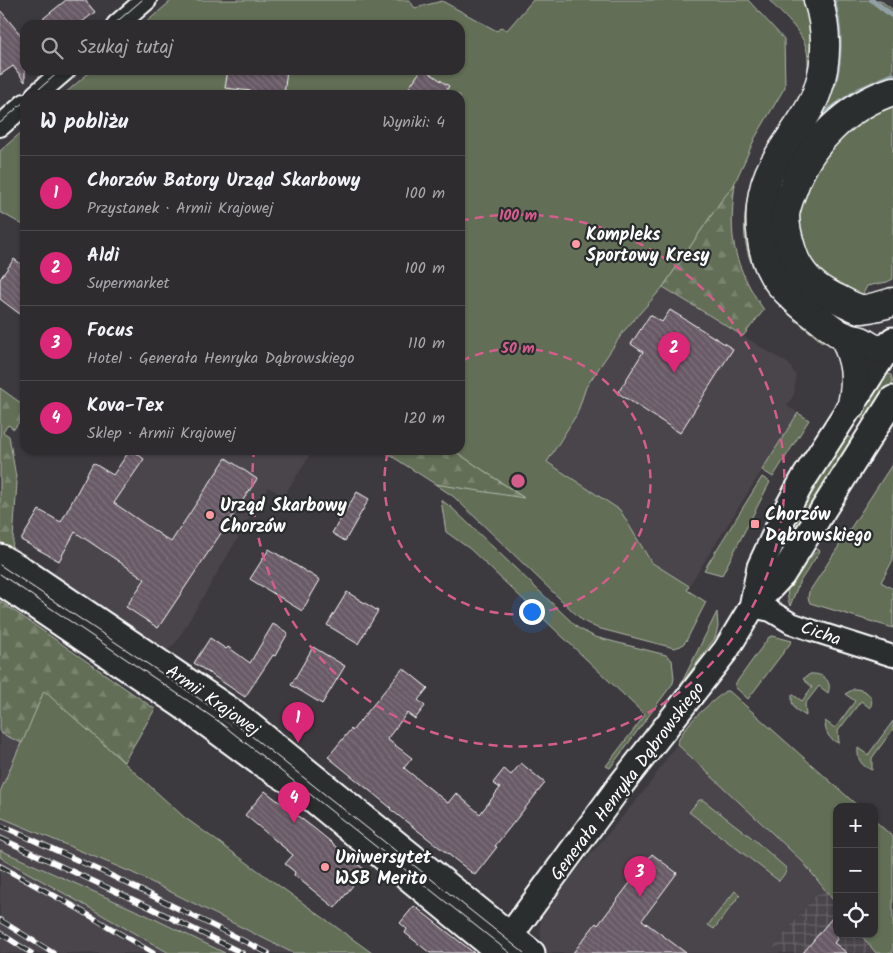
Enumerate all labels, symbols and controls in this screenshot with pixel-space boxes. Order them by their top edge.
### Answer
search box [20,20,465,75]
text: Szukaj tutaj [78,33,173,63]
icon: search [38,34,66,62]
text: W pobliżu [40,106,128,139]
text: Wyniki: 4 [382,110,445,135]
text: Chorzów Batory Urząd Skarbowy [87,166,360,196]
text: 1 [54,181,58,206]
text: 100 m [405,181,445,206]
text: Przystanek · Armii Krajowej [87,196,273,221]
text: 100 m [499,204,537,228]
place label: Kompleks Sportowy Kresy [586,221,710,271]
marker: Kompleks Sportowy Kresy [570,238,582,250]
text: Aldi [87,241,119,271]
text: 2 [51,256,61,281]
text: 100 m [405,256,445,281]
text: Supermarket [87,271,170,296]
text: Focus [87,316,133,346]
text: 3 [52,331,60,356]
text: 110 m [408,331,445,356]
pin: 2 [658,332,690,373]
text: 50 m [500,337,535,361]
text: Hotel · Generała Henryka Dąbrowskiego [87,346,355,371]
text: Kova-Tex [87,391,164,421]
text: 4 [52,406,60,431]
text: 120 m [404,406,445,431]
text: Sklep · Armii Krajowej [87,421,236,446]
centre of rings [509,472,527,490]
place label: Urząd Skarbowy Chorzów [220,492,348,542]
place label: Chorzów Dąbrowskiego [765,501,872,551]
marker: Urząd Skarbowy Chorzów [204,509,216,521]
marker: Chorzów Dąbrowskiego [749,518,761,530]
your location [519,599,545,625]
street label: Cicha [796,614,845,655]
street label: Armii Krajowej [159,658,266,745]
street label: Generała Henryka Dąbrowskiego [544,676,713,888]
pin: 1 [282,702,314,743]
pin: 4 [278,782,310,823]
map controls [833,803,878,938]
button: + [833,803,878,848]
place label: Uniwersytet WSB Merito [335,844,432,894]
button: − [833,848,878,893]
pin: 3 [624,856,656,897]
marker: Uniwersytet WSB Merito [319,861,331,873]
button: locate [833,893,878,938]

